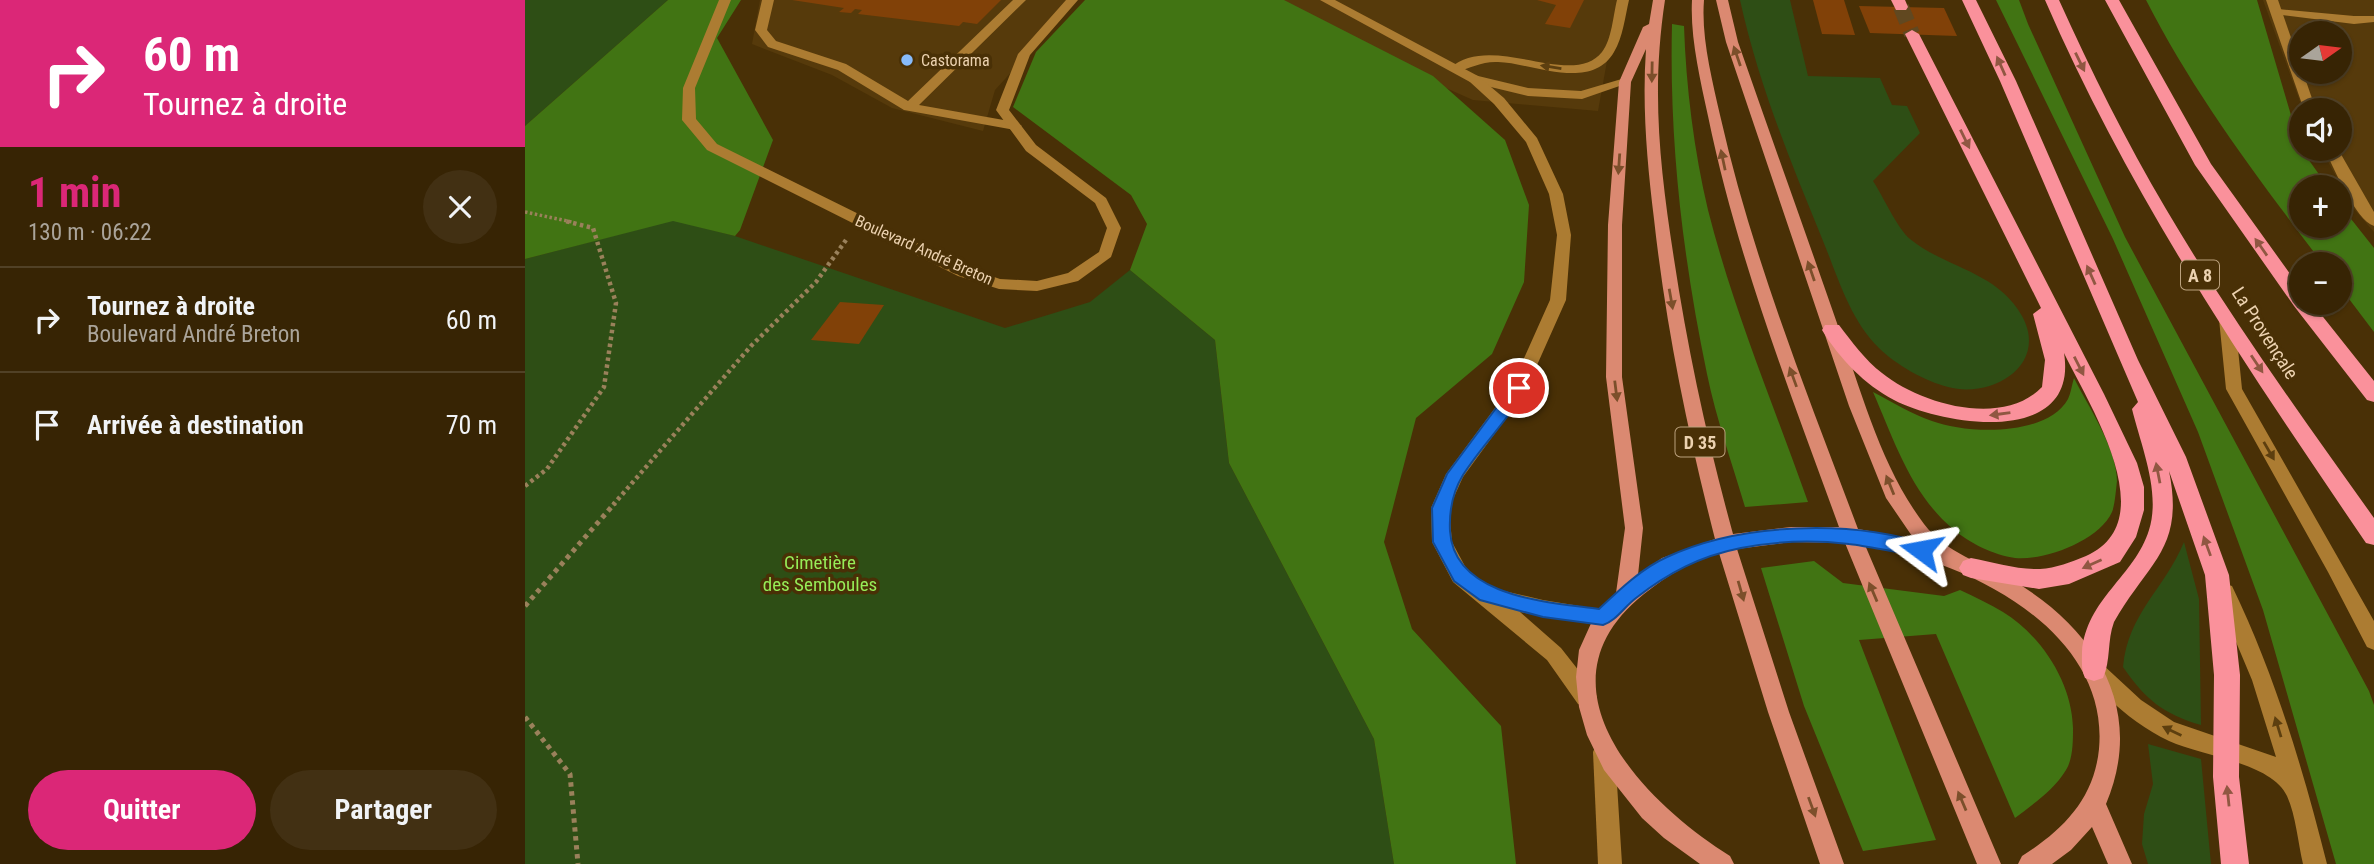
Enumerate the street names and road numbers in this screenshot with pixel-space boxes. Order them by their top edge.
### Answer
street label: Boulevard André Breton [852,211,996,289]
road number: A 8 [2181,260,2219,290]
street label: La Provençale [2227,283,2303,383]
road number: D 35 [1675,428,1725,457]

